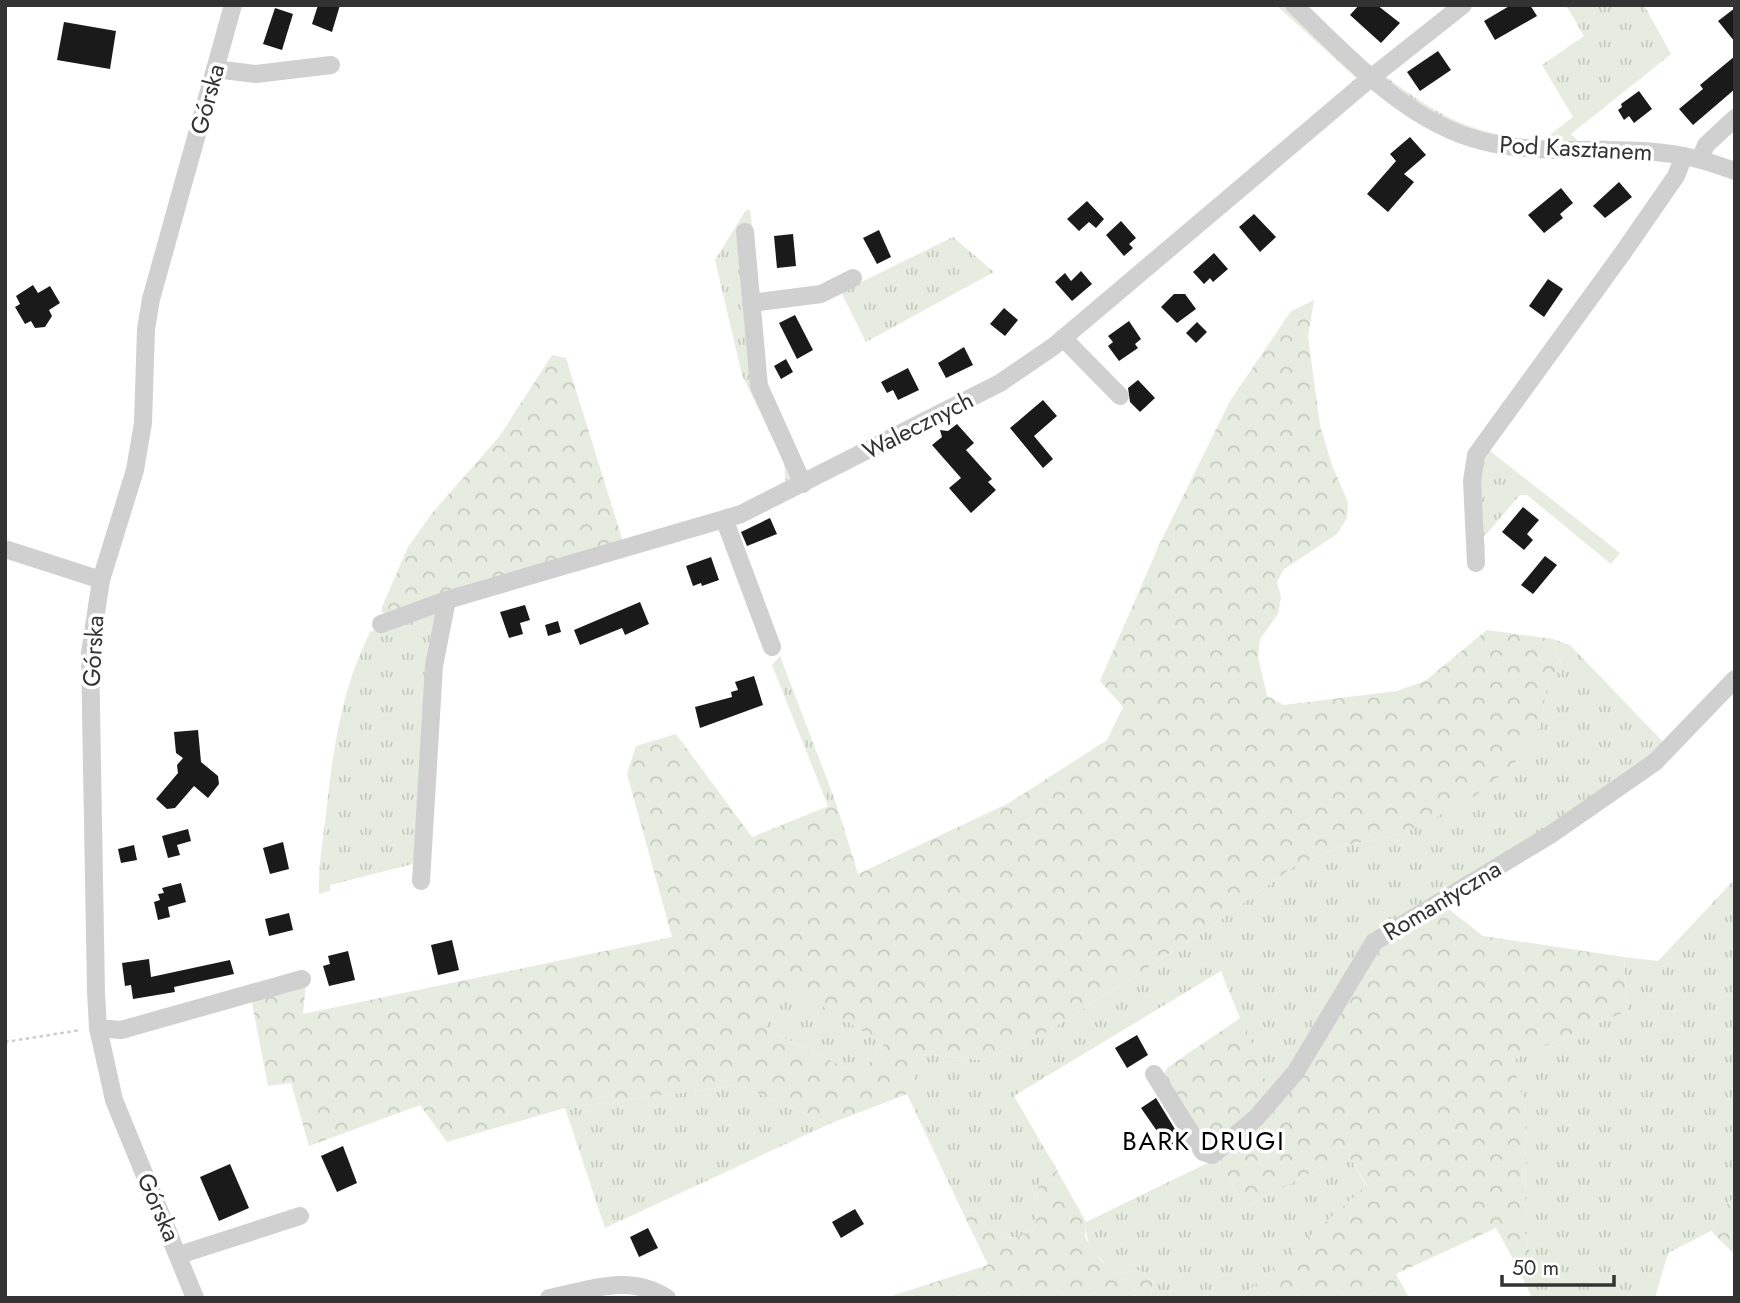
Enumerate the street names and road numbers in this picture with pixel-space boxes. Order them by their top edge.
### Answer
street label: Górska [181,60,233,138]
street label: Pod Kasztanem [1499,127,1653,169]
street label: Walecznych [857,382,979,468]
street label: Górska [74,614,112,688]
street label: Romantyczna [1376,851,1508,949]
street label: Górska [128,1167,190,1247]

